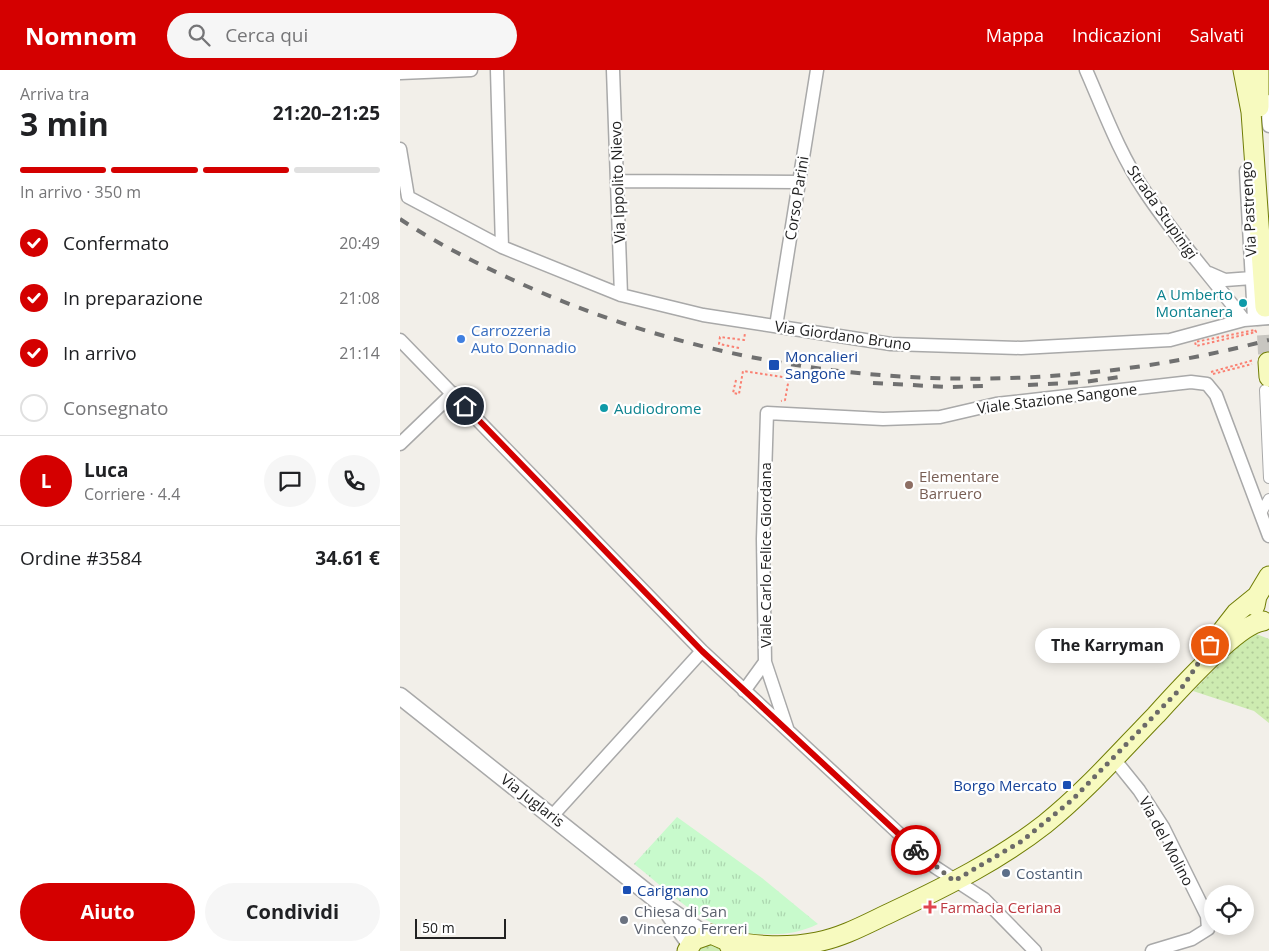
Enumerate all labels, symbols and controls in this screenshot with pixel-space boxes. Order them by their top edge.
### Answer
search box [167,13,517,58]
text: Nomnom [25,19,137,52]
icon: search [185,21,213,49]
text: Cerca qui [225,22,308,48]
text: Mappa [986,23,1044,47]
text: Indicazioni [1072,23,1162,47]
text: Salvati [1190,23,1244,47]
text: Arriva tra [20,83,89,105]
text: 21:20–21:25 [273,100,380,126]
text: 3 min [20,102,109,145]
street label: Via Ippolito Nievo [605,120,629,244]
street label: Corso Parini [779,154,813,242]
street label: Strada Stupinigi [1123,161,1203,263]
street label: Via Pastrengo [1236,161,1260,257]
text: In arrivo · 350 m [20,181,141,203]
icon: check [20,229,48,257]
text: Confermato [63,230,169,256]
text: 20:49 [339,232,380,254]
icon: check [20,284,48,312]
place label: A Umberto Montanera [1156,284,1233,321]
text: In preparazione [63,285,203,311]
text: 21:08 [339,287,380,309]
marker: A Umberto Montanera [1237,297,1249,309]
street label: Via Giordano Bruno [773,316,913,354]
place label: Carrozzeria Auto Donnadio [471,320,577,357]
marker: Carrozzeria Auto Donnadio [455,333,467,345]
icon: check [20,339,48,367]
text: In arrivo [63,340,137,366]
text: 21:14 [339,342,380,364]
place label: Moncalieri Sangone [785,346,858,383]
marker: Moncalieri Sangone [767,358,781,372]
street label: Viale Stazione Sangone [976,378,1138,418]
pin [444,385,486,427]
icon: home [451,392,479,420]
text: Consegnato [63,395,169,421]
place label: Audiodrome [614,398,701,418]
marker: Audiodrome [598,402,610,414]
button: chat [264,455,316,507]
button: phone [328,455,380,507]
text: Luca [84,457,128,483]
street label: Viale Carlo Felice Giordana [755,462,775,648]
place label: Elementare Barruero [919,466,999,503]
text: L [41,468,51,494]
marker: Elementare Barruero [903,479,915,491]
text: Corriere · 4.4 [84,483,180,505]
text: Ordine #3584 [20,545,142,571]
text: 34.61 € [315,545,380,571]
pin [1189,624,1231,666]
callout: The Karryman [1035,628,1180,662]
icon: bag [1196,631,1224,659]
text: The Karryman [1051,634,1164,656]
street label: Via Juglaris [497,769,569,831]
place label: Borgo Mercato [953,775,1057,795]
marker: Borgo Mercato [1061,779,1073,791]
street label: Via del Molino [1135,793,1199,889]
courier [891,825,941,875]
icon: bike [902,836,930,864]
place label: Costantin [1016,863,1083,883]
marker: Costantin [1000,867,1012,879]
place label: Carignano [637,880,709,900]
button: Aiuto [20,883,195,941]
button: Condividi [205,883,380,941]
marker: Carignano [621,884,633,896]
map controls [1204,885,1254,935]
button: locate [1204,885,1254,935]
place label: Farmacia Ceriana [940,897,1061,917]
place label: Chiesa di San Vincenzo Ferreri [634,901,747,938]
marker: Farmacia Ceriana [924,901,936,913]
marker: Chiesa di San Vincenzo Ferreri [618,914,630,926]
scale bar [415,916,506,939]
text: 50 m [422,918,455,937]

